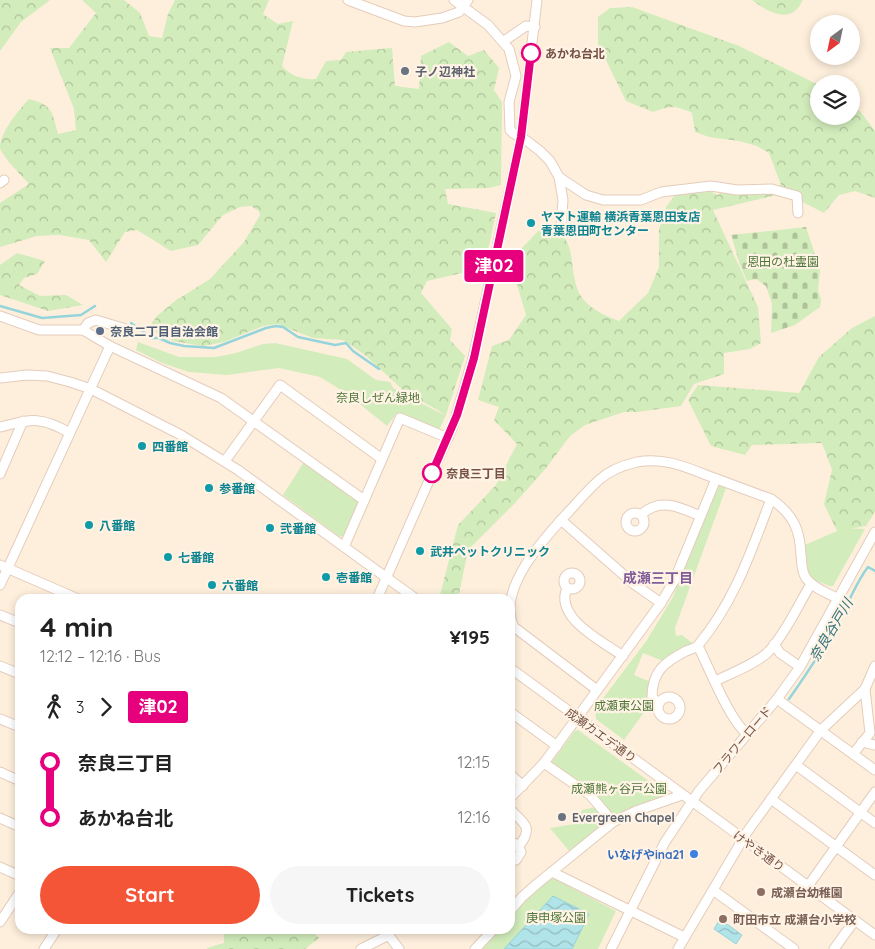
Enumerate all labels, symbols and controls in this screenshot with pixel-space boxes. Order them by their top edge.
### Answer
north arrow [810,15,860,65]
map controls [810,15,860,125]
marker: あかね台北 [521,43,541,63]
place label: あかね台北 [545,46,605,61]
place label: 子ノ辺神社 [415,64,475,79]
marker: 子ノ辺神社 [399,65,411,77]
button: layers [810,75,860,125]
place label: ヤマト運輸 横浜青葉恩田支店 青葉恩田町センター [541,209,700,238]
marker: ヤマト運輸 横浜青葉恩田支店 青葉恩田町センター [525,217,537,229]
line badge: 津02 [465,250,523,282]
text: 津02 [474,254,514,277]
park label: 恩田の杜霊園 [747,254,819,269]
place label: 奈良二丁目自治会館 [110,324,218,339]
marker: 奈良二丁目自治会館 [94,325,106,337]
park label: 奈良しぜん緑地 [336,390,420,405]
place label: 四番館 [152,439,188,454]
marker: 四番館 [136,440,148,452]
marker: 奈良三丁目 [422,463,442,483]
place label: 奈良三丁目 [446,466,506,481]
place label: 参番館 [219,481,255,496]
marker: 参番館 [203,482,215,494]
place label: 八番館 [99,518,135,533]
marker: 八番館 [83,519,95,531]
place label: 弐番館 [280,521,316,536]
marker: 弐番館 [264,522,276,534]
place label: 武井ペットクリニック [430,544,550,559]
marker: 武井ペットクリニック [414,545,426,557]
place label: 七番館 [178,550,214,565]
marker: 七番館 [162,551,174,563]
district label: 成瀬三丁目 [623,569,693,587]
place label: 壱番館 [336,570,372,585]
marker: 壱番館 [320,571,332,583]
place label: 六番館 [222,578,258,593]
marker: 六番館 [206,579,218,591]
water label: 奈良谷戸川 [805,594,858,665]
text: 4 min [40,609,113,644]
text: ¥195 [450,625,490,649]
text: 12:12 – 12:16 · Bus [40,646,161,666]
icon: walk [40,693,68,721]
icon: forward [92,693,120,721]
text: 津02 [138,695,178,718]
text: 3 [76,697,84,717]
park label: 成瀬東公園 [594,698,654,713]
street label: フラワーロード [709,703,775,777]
street label: 成瀬カエデ通り [563,704,639,766]
text: 奈良三丁目 [78,751,173,775]
text: 12:15 [458,752,490,772]
park label: 成瀬熊ヶ谷戸公園 [571,781,667,796]
text: あかね台北 [78,806,173,830]
text: 12:16 [458,807,490,827]
place label: Evergreen Chapel [572,810,675,825]
marker: Evergreen Chapel [556,811,568,823]
street label: けやき通り [730,827,788,875]
place label: いなげやina21 [607,847,684,862]
marker: いなげやina21 [688,848,700,860]
button: Start [40,866,260,924]
button: Tickets [270,866,490,924]
place label: 成瀬台幼稚園 [771,885,843,900]
marker: 成瀬台幼稚園 [755,886,767,898]
park label: 庚申塚公園 [526,910,586,925]
place label: 町田市立 成瀬台小学校 [733,912,856,927]
marker: 町田市立 成瀬台小学校 [717,913,729,925]

